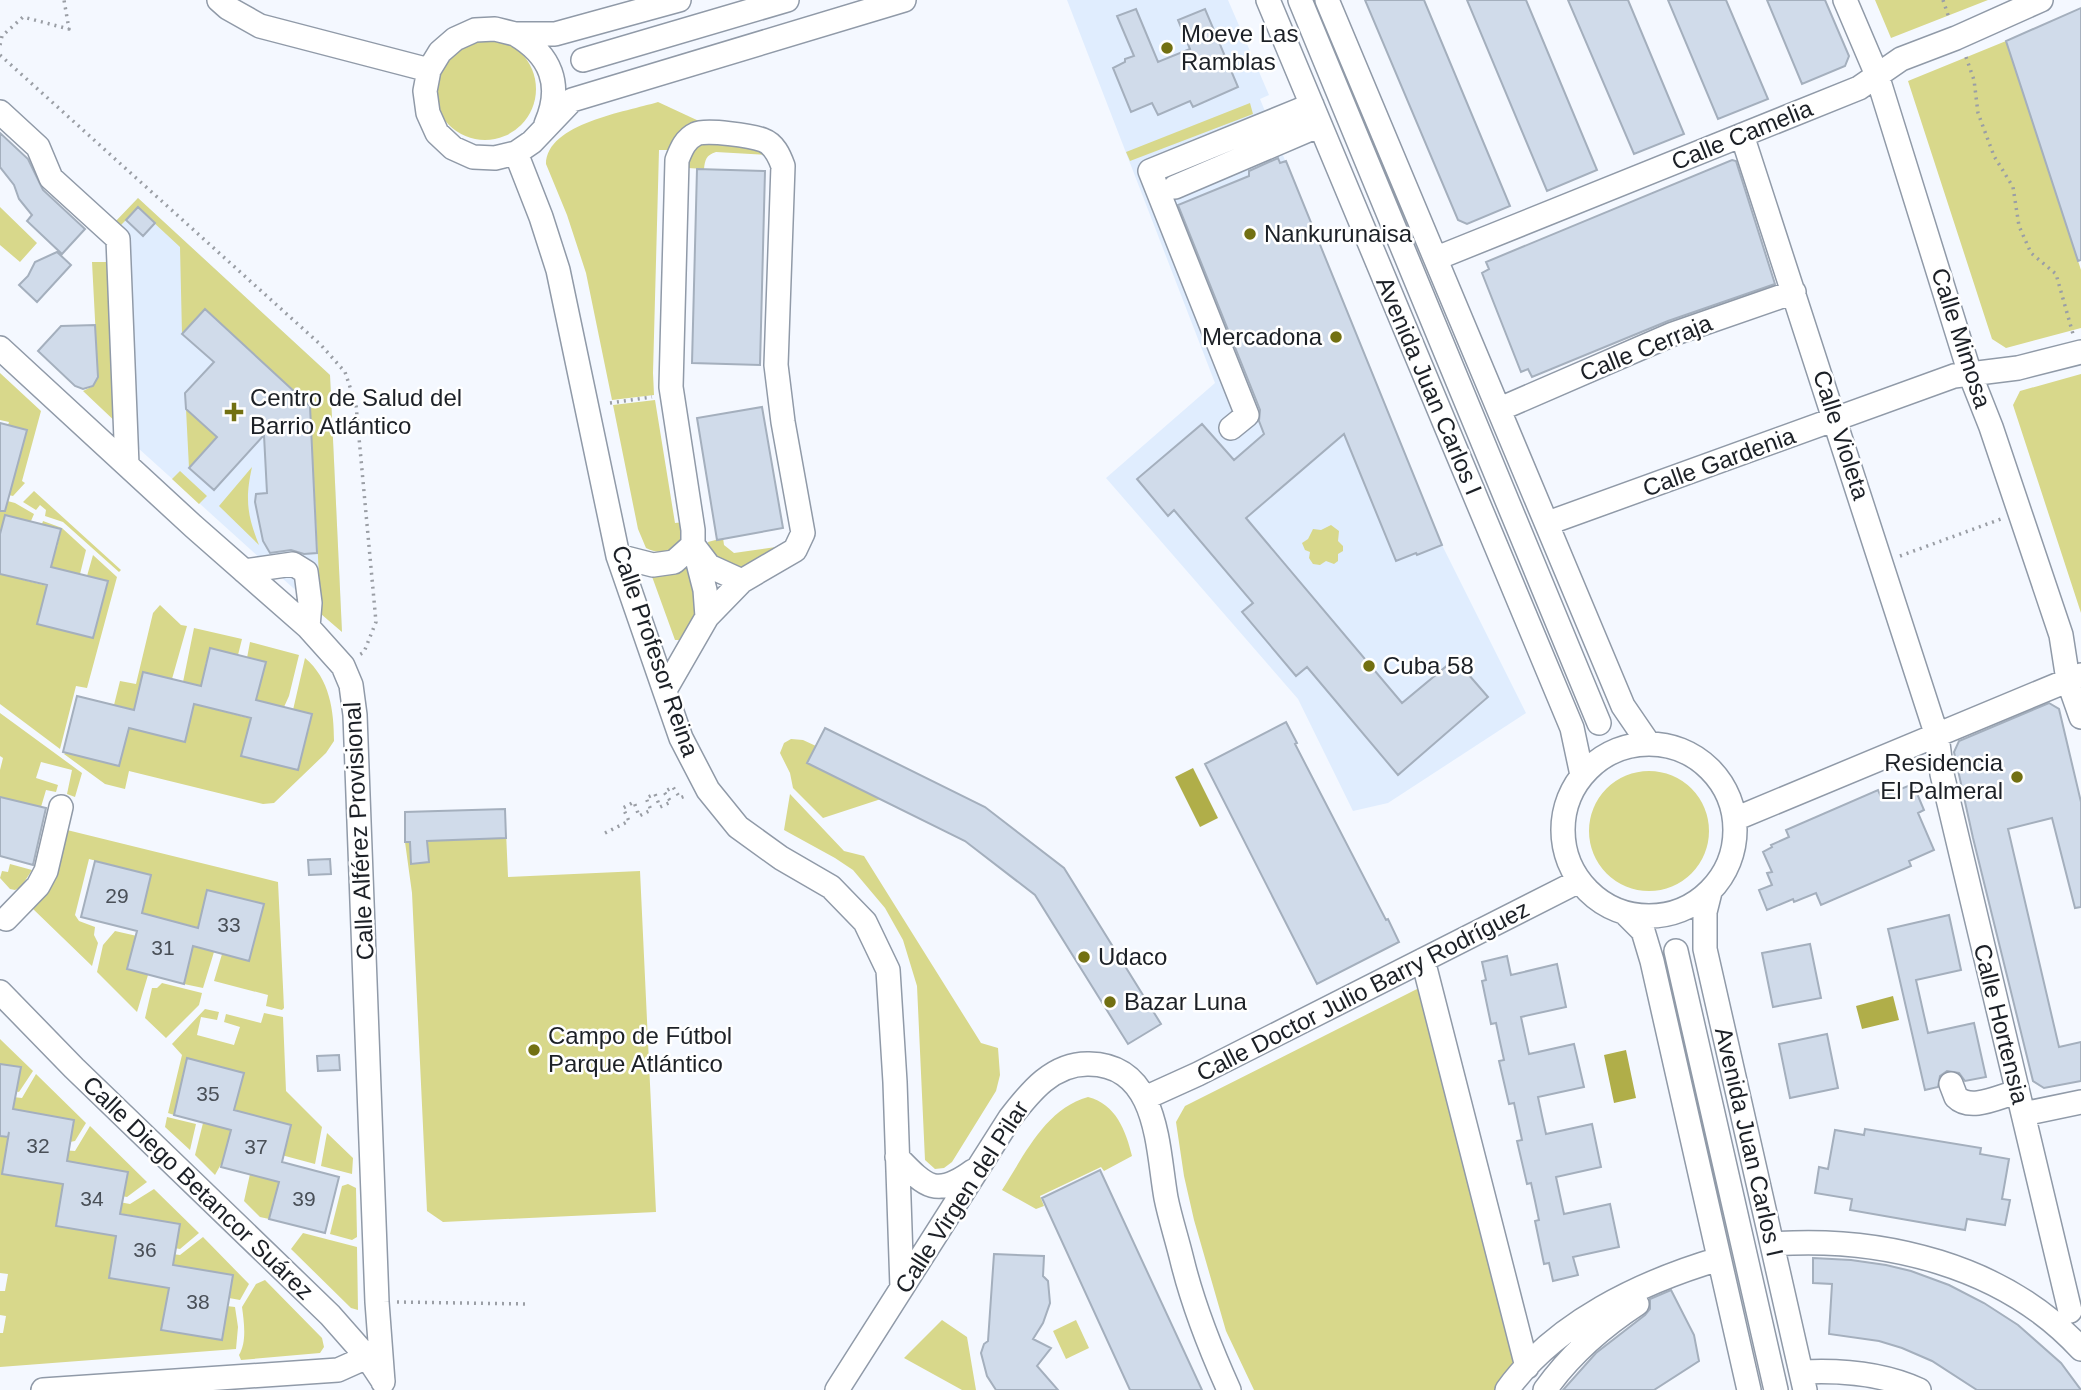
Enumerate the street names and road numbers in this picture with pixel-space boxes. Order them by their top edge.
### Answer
street label: Calle Camelia [1667,94,1817,175]
street label: Calle Mimosa [1926,265,1997,412]
street label: Avenida Juan Carlos I [1371,273,1488,499]
street label: Calle Cerraja [1576,309,1716,386]
street label: Calle Violeta [1808,367,1875,504]
street label: Calle Gardenia [1639,421,1799,502]
street label: Calle Profesor Reina [607,542,704,761]
street label: Calle Alférez Provisional [338,701,379,961]
street label: Calle Doctor Julio Barry Rodríguez [1192,895,1534,1086]
street label: Calle Hortensia [1969,941,2035,1107]
street label: Avenida Juan Carlos I [1710,1025,1789,1259]
street label: Calle Diego Betancor Suárez [78,1070,319,1305]
street label: Calle Virgen del Pilar [889,1096,1034,1298]

